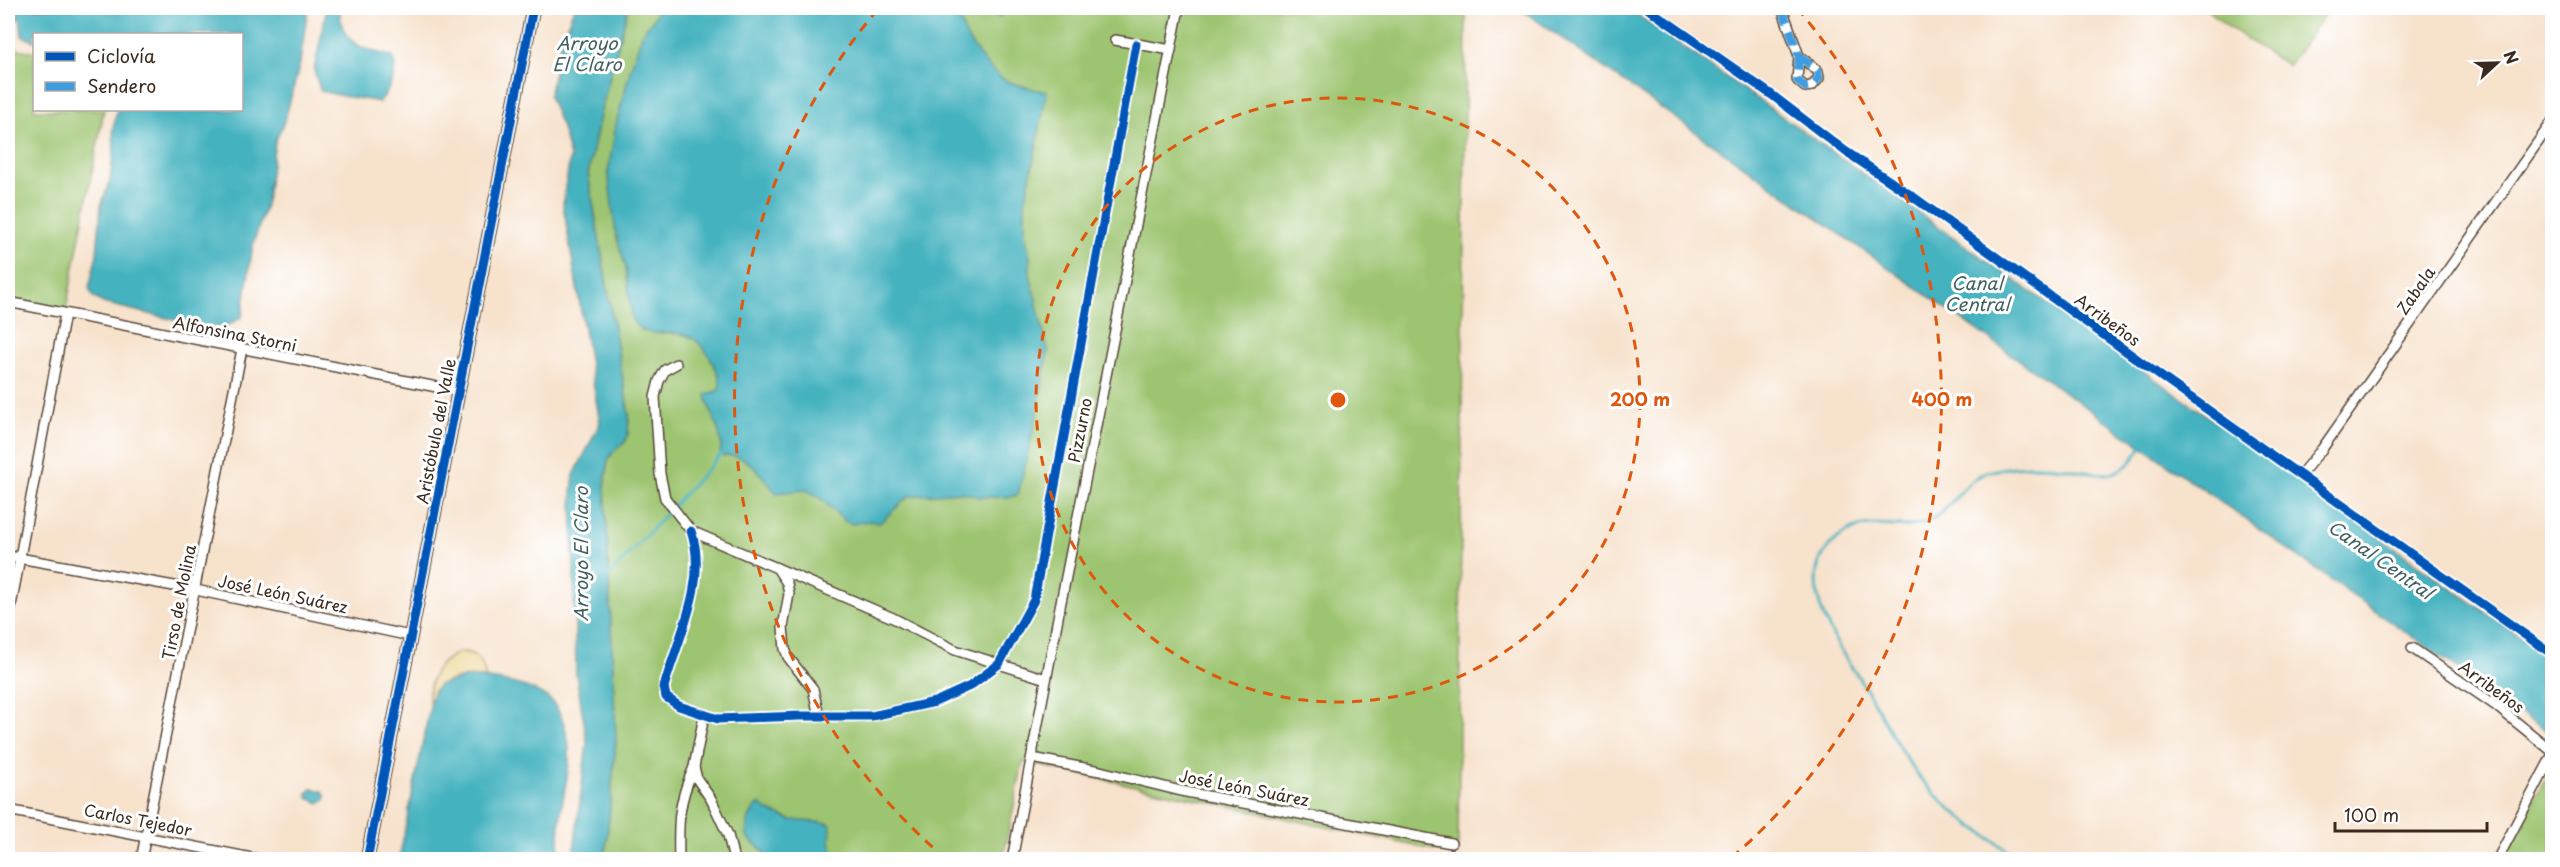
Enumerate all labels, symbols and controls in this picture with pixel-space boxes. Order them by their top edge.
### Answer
water label: Arroyo El Claro [552,29,623,77]
legend [33,33,243,111]
north arrow [2467,33,2527,93]
text: Ciclovía [87,42,156,69]
text: N [2498,47,2525,67]
text: Sendero [87,72,156,99]
street label: Zabala [2390,261,2440,319]
water label: Canal Central [1944,269,2012,317]
street label: Arribeños [2070,287,2146,351]
street label: Alfonsina Storni [171,309,299,357]
street label: Aristóbulo del Valle [409,356,461,506]
text: 200 m [1610,385,1670,412]
text: 400 m [1912,385,1972,412]
centre of rings [1328,390,1348,410]
street label: Pizzurno [1061,395,1097,464]
water label: Arroyo El Claro [567,486,594,621]
water label: Canal Central [2323,513,2441,607]
street label: Tirso de Molina [155,542,201,662]
street label: José León Suárez [216,568,350,619]
street label: Arribeños [2454,654,2530,718]
street label: José León Suárez [1177,763,1311,811]
scale bar [2335,795,2486,833]
street label: Carlos Tejedor [82,797,195,841]
text: 100 m [2344,801,2399,828]

